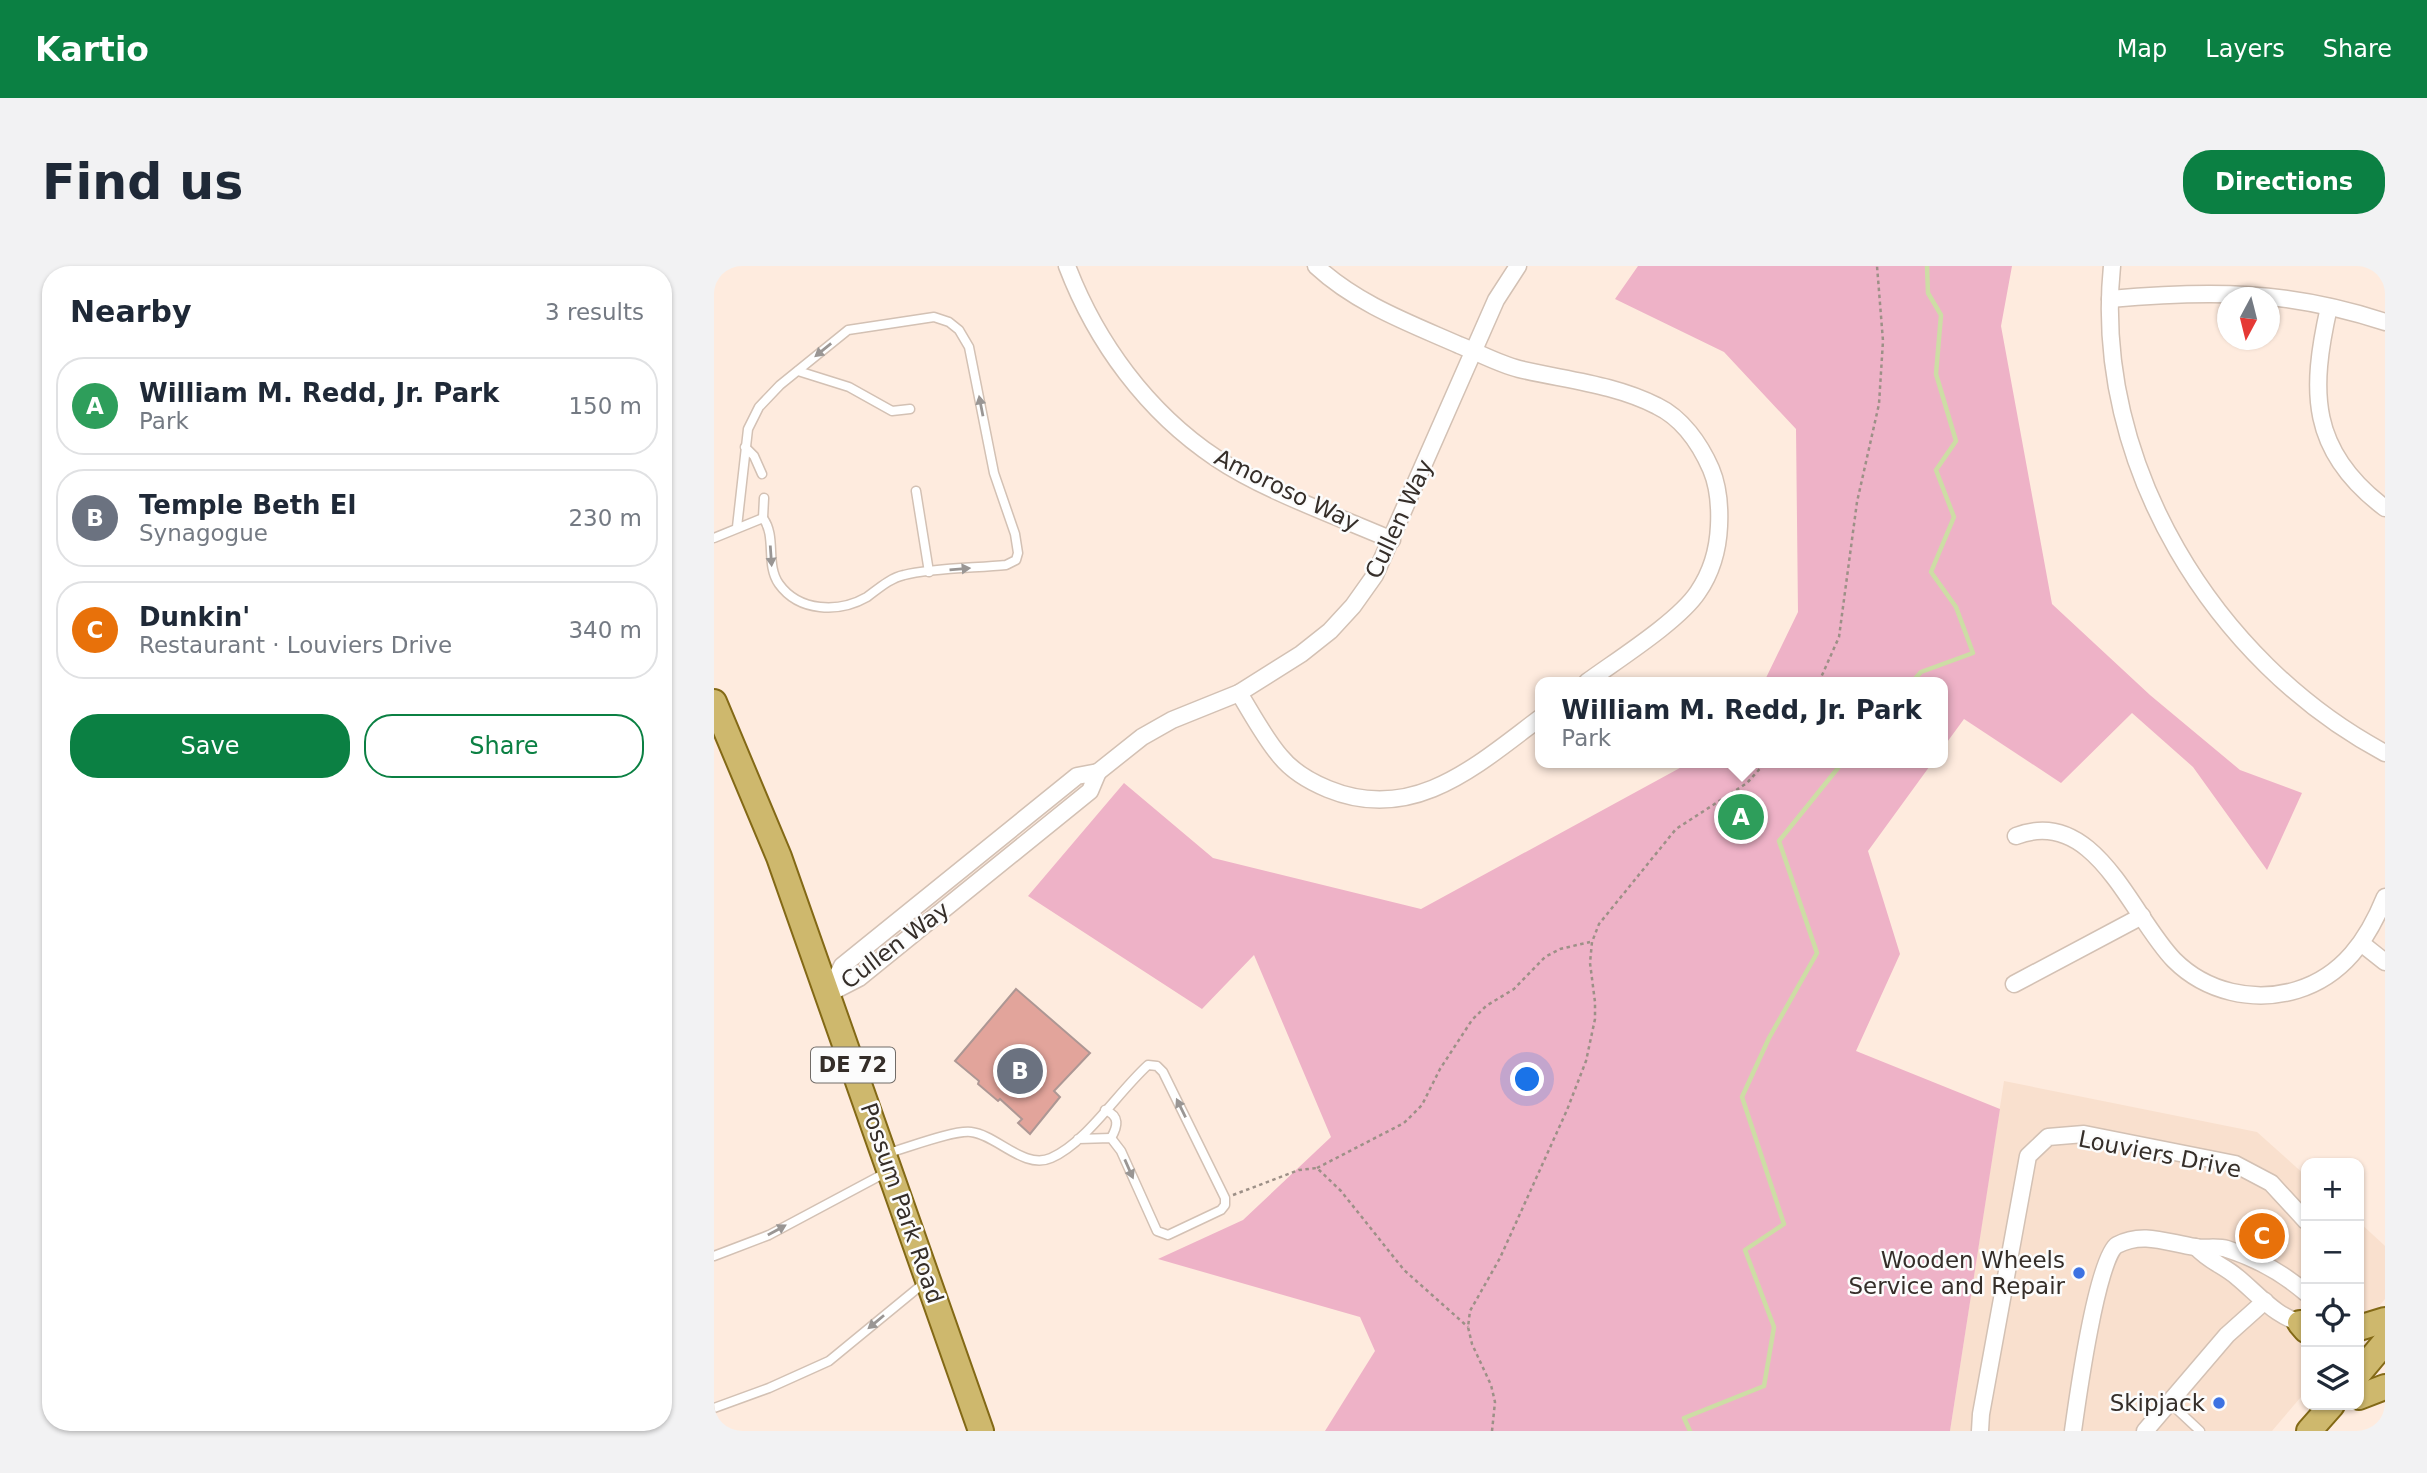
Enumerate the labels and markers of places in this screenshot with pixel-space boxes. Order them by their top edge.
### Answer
pin: A [1718,791,1764,843]
pin: B [997,1045,1043,1097]
pin: C [2239,1210,2285,1262]
place label: Wooden Wheels Service and Repair [1848,1247,2066,1299]
marker: Wooden Wheels Service and Repair [2071,1265,2087,1281]
place label: Skipjack [2110,1390,2206,1416]
marker: Skipjack [2211,1395,2227,1411]

